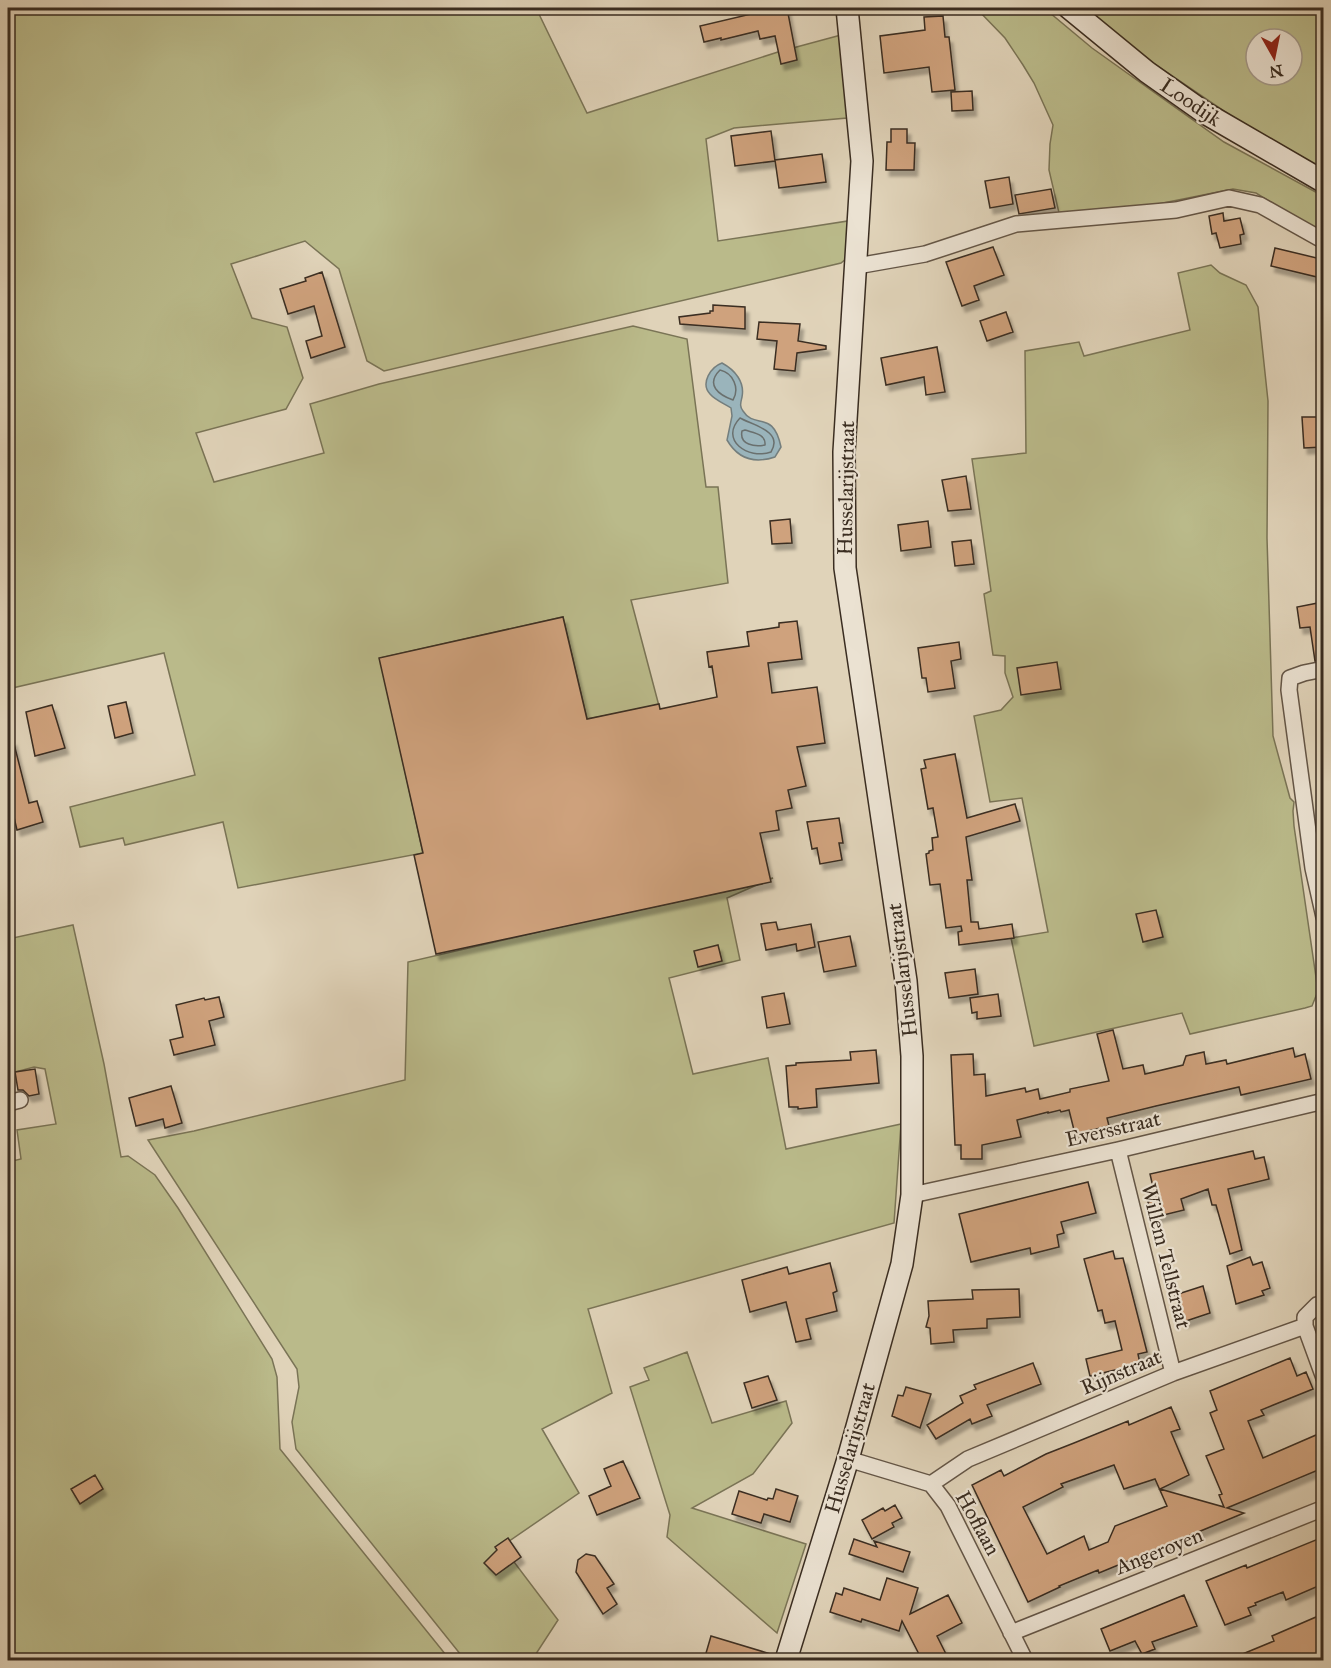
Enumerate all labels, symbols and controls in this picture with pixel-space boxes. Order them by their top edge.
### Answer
north arrow [1244,27,1304,87]
text: N [1268,61,1284,82]
street label: Loodijk [1155,72,1227,132]
street label: Husselarijstraat [832,420,860,556]
street label: Husselarijstraat [881,901,923,1038]
street label: Eversstraat [1063,1105,1164,1153]
street label: Willem Tellstraat [1135,1181,1197,1332]
street label: Rijnstraat [1077,1343,1166,1401]
street label: Husselarijstraat [819,1379,881,1516]
street label: Hoflaan [950,1486,1006,1560]
street label: Angeroyen [1111,1522,1207,1581]

